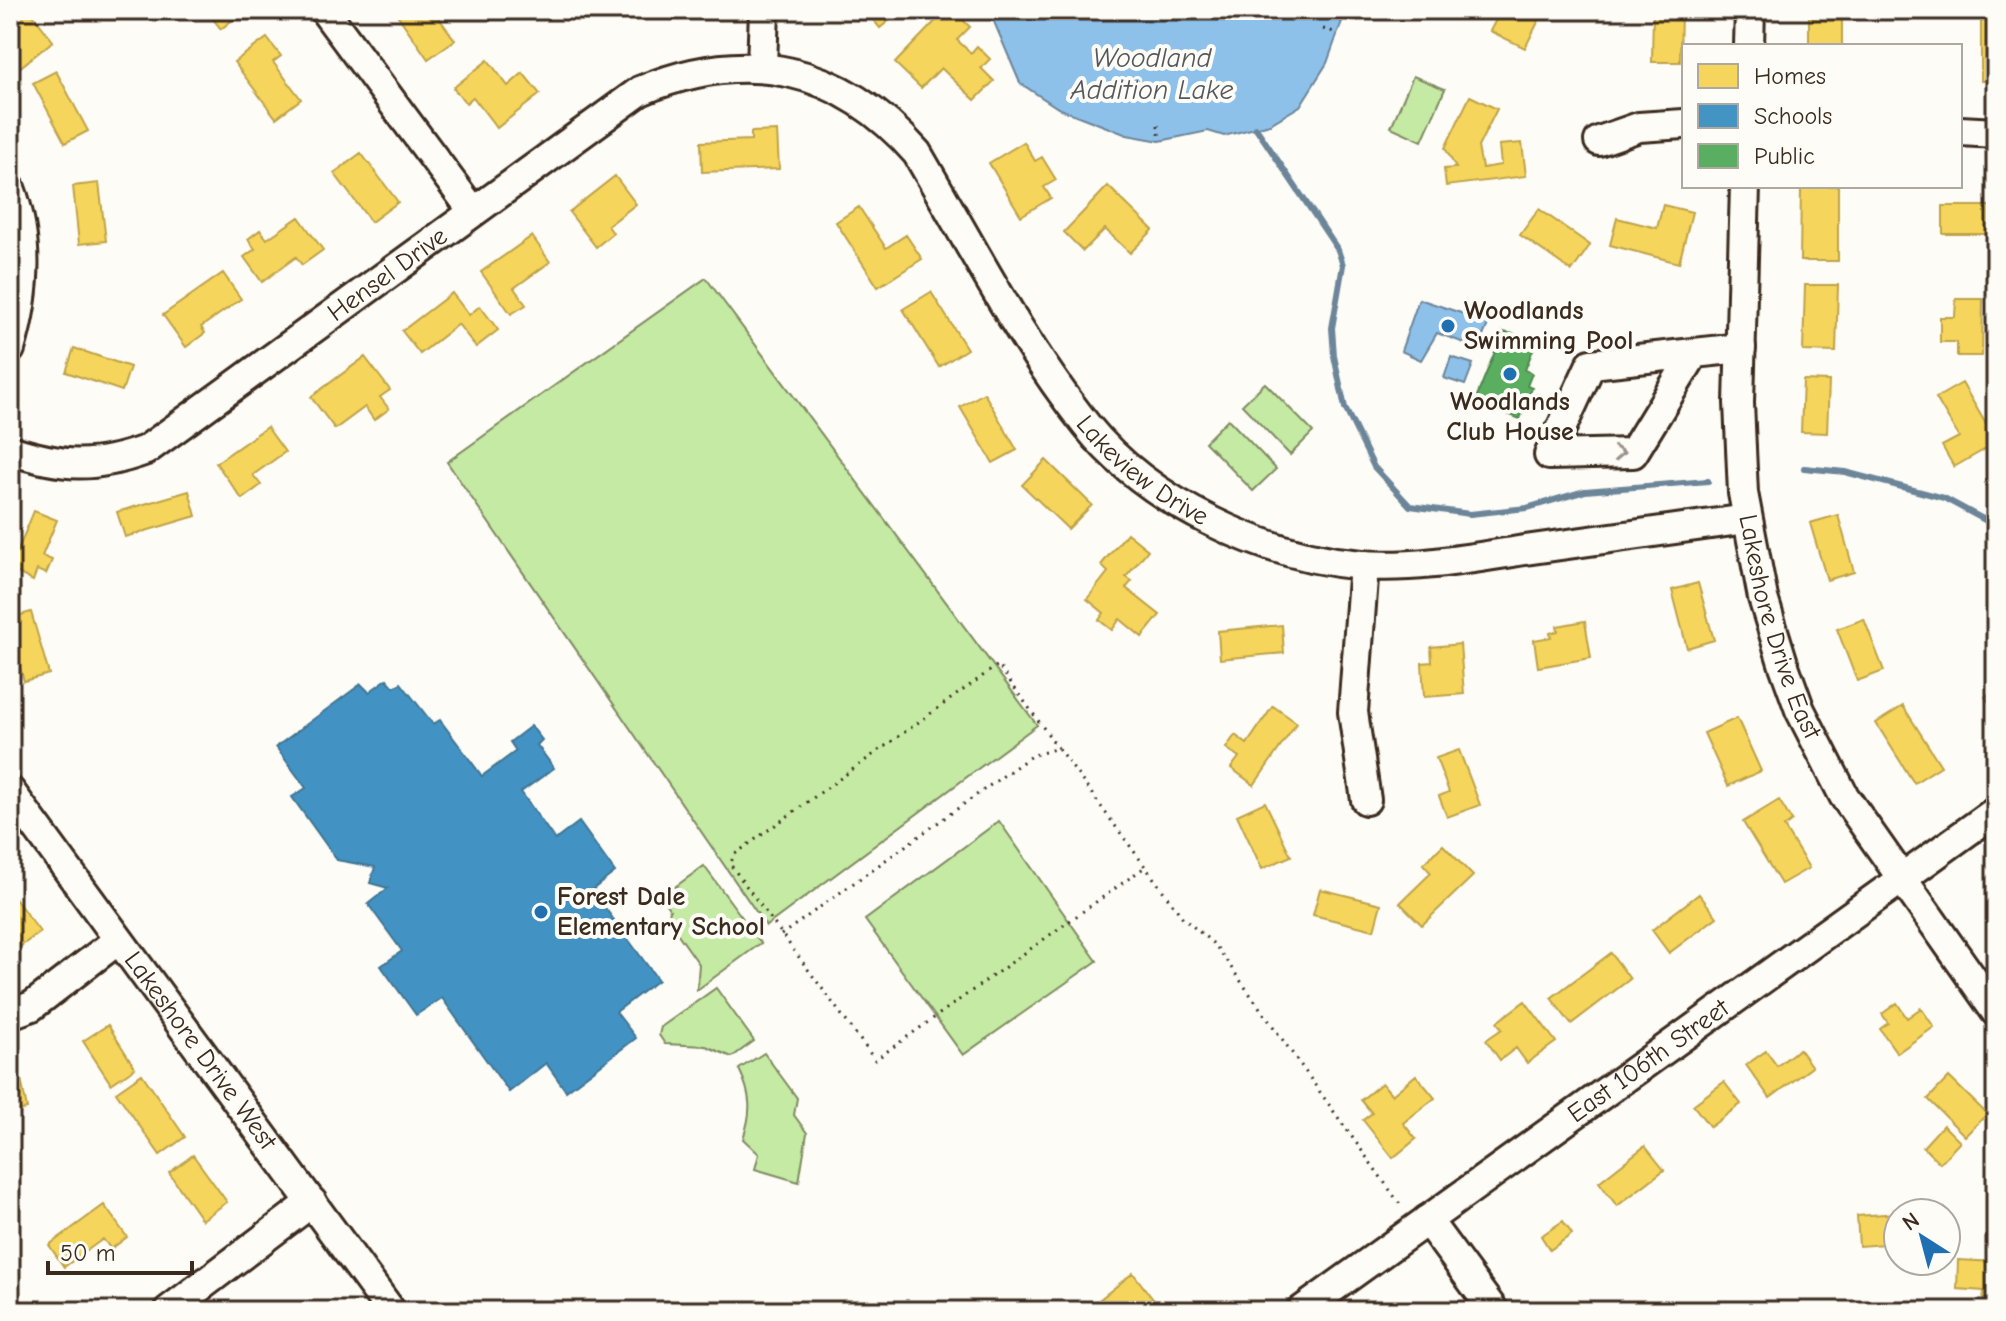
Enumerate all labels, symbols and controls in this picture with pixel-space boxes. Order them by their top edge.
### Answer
water label: Woodland Addition Lake [1069,42,1234,106]
legend [1682,44,1962,188]
text: Homes [1754,62,1826,90]
text: Schools [1754,102,1832,130]
text: Public [1754,142,1815,170]
street label: Hensel Drive [322,221,453,328]
place label: Woodlands Swimming Pool [1464,296,1633,356]
marker: Woodlands Swimming Pool [1439,317,1457,335]
marker: Woodlands Club House [1501,365,1519,383]
place label: Woodlands Club House [1446,387,1574,447]
street label: Lakeview Drive [1070,410,1213,532]
one-way arrow [1613,445,1626,462]
street label: Lakeshore Drive East [1732,512,1828,745]
place label: Forest Dale Elementary School [557,882,765,942]
marker: Forest Dale Elementary School [532,903,550,921]
street label: Lakeshore Drive West [118,946,284,1157]
street label: East 106th Street [1562,992,1736,1129]
north arrow [1882,1197,1962,1277]
text: N [1897,1207,1924,1236]
scale bar [48,1225,192,1275]
text: 50 m [60,1239,116,1267]

